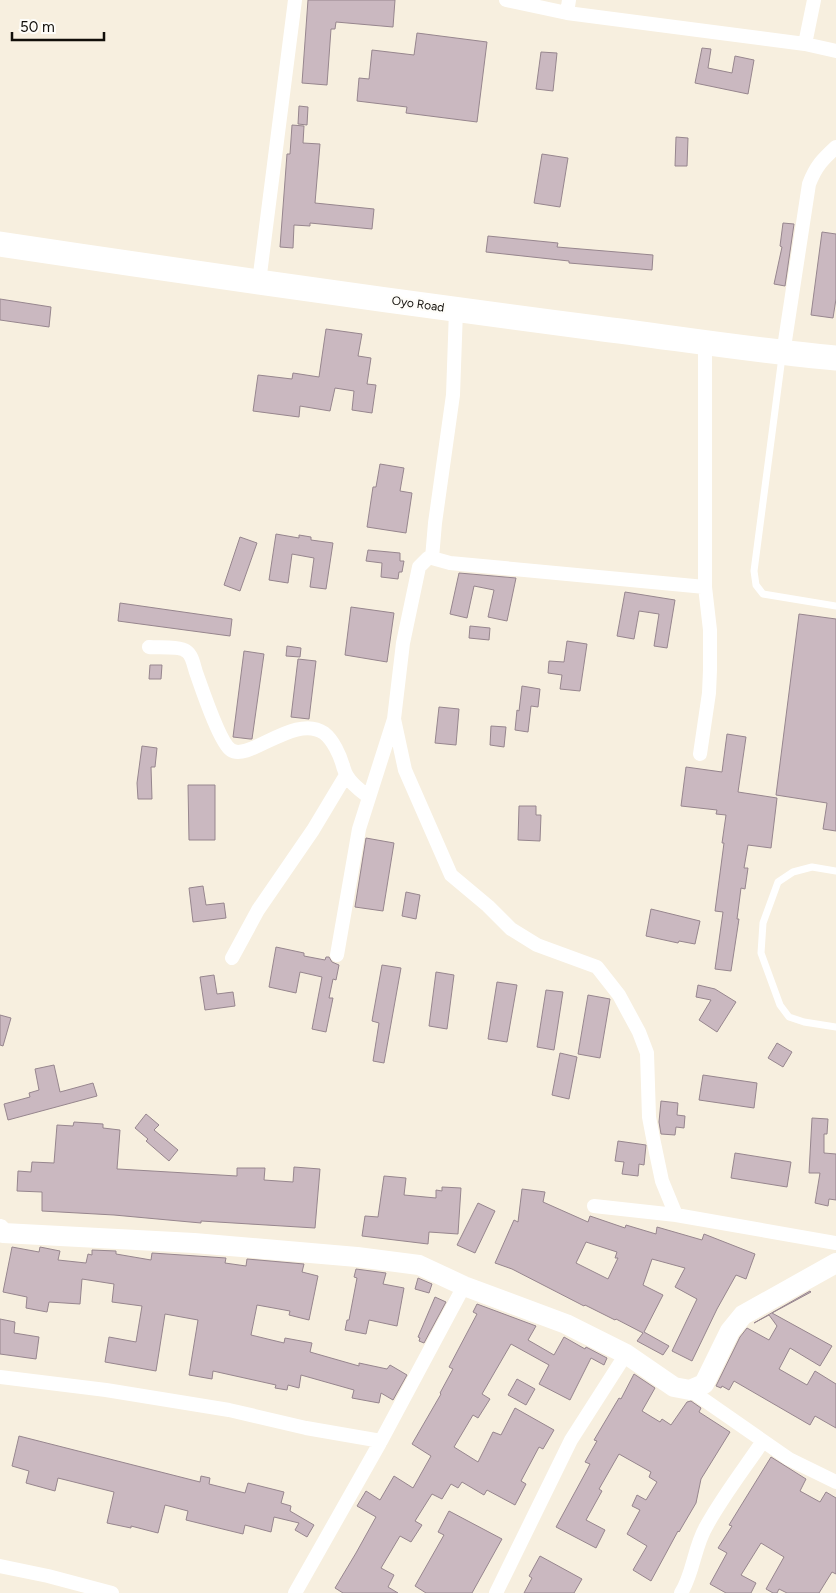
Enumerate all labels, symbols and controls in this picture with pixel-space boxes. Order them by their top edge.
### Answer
scale bar [12,10,105,42]
text: 50 m [20,18,55,36]
street label: Oyo Road [391,293,445,315]

